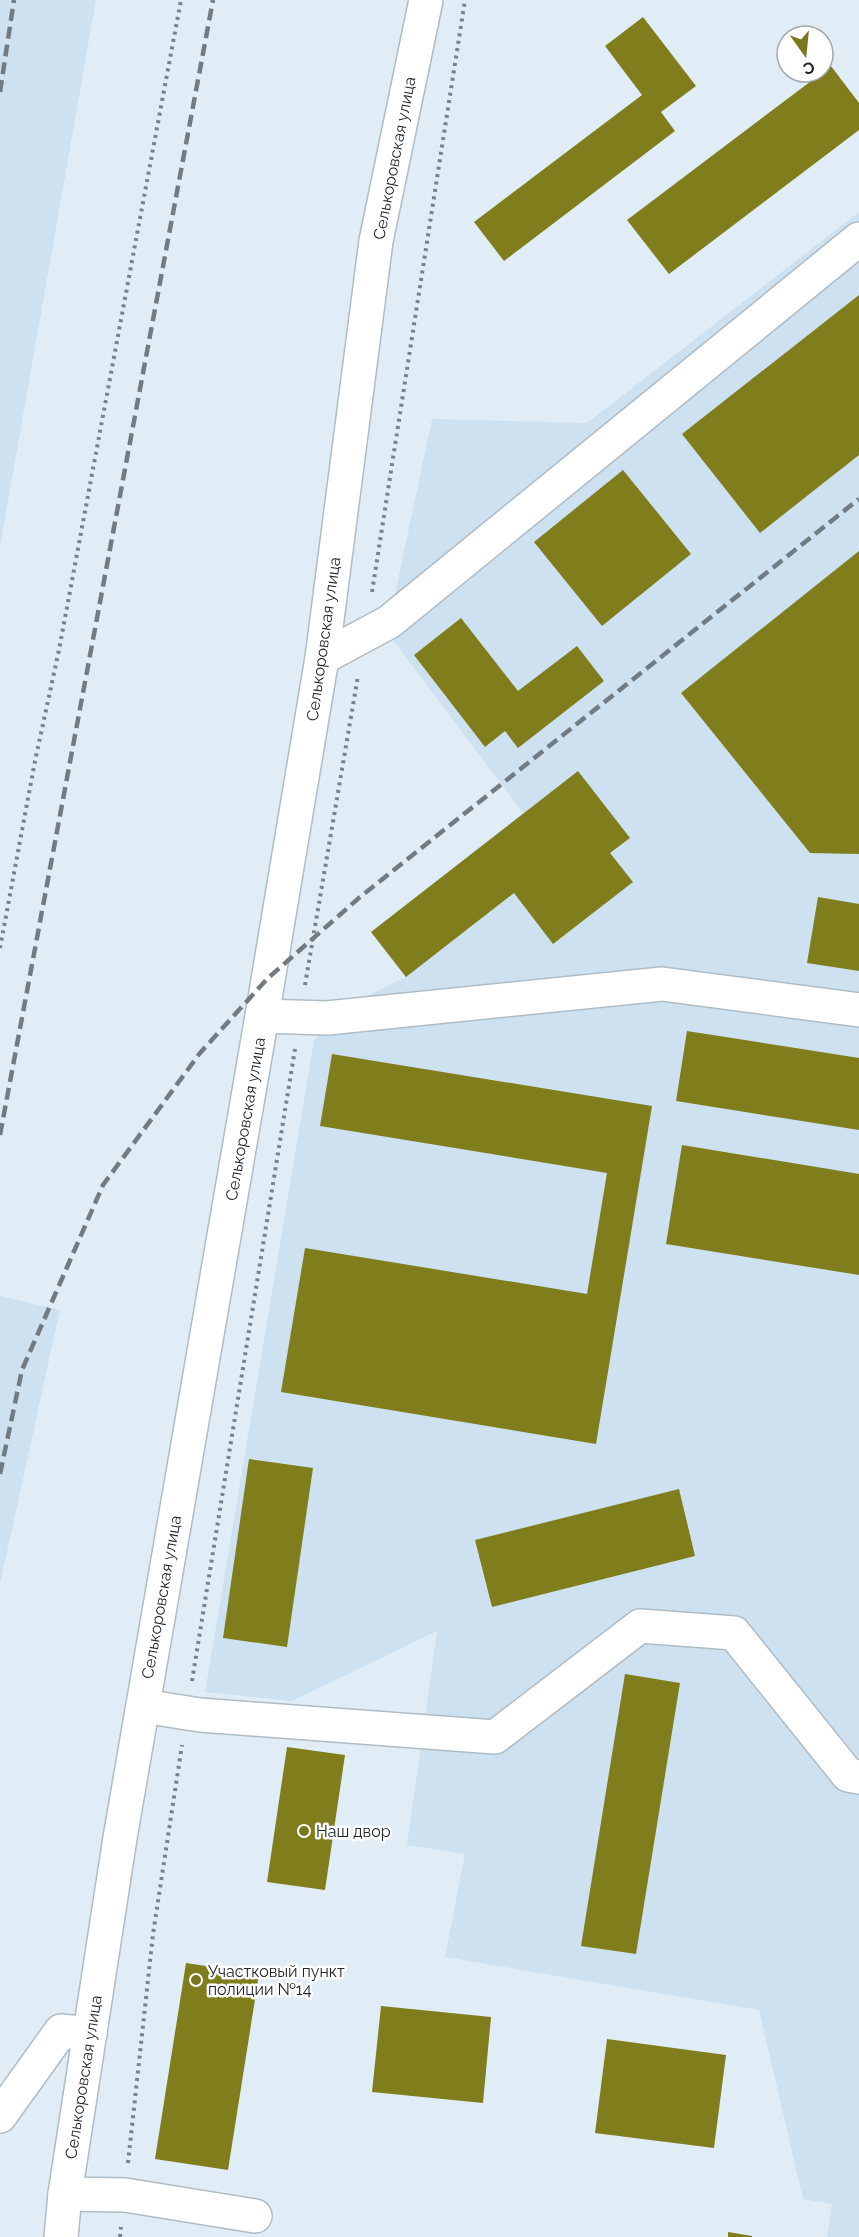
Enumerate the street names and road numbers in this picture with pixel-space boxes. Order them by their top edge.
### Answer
street label: Селькоровская улица [369,75,420,241]
street label: Селькоровская улица [303,556,344,722]
street label: Селькоровская улица [222,1036,269,1202]
street label: Селькоровская улица [138,1514,185,1680]
street label: Селькоровская улица [61,1994,106,2160]

